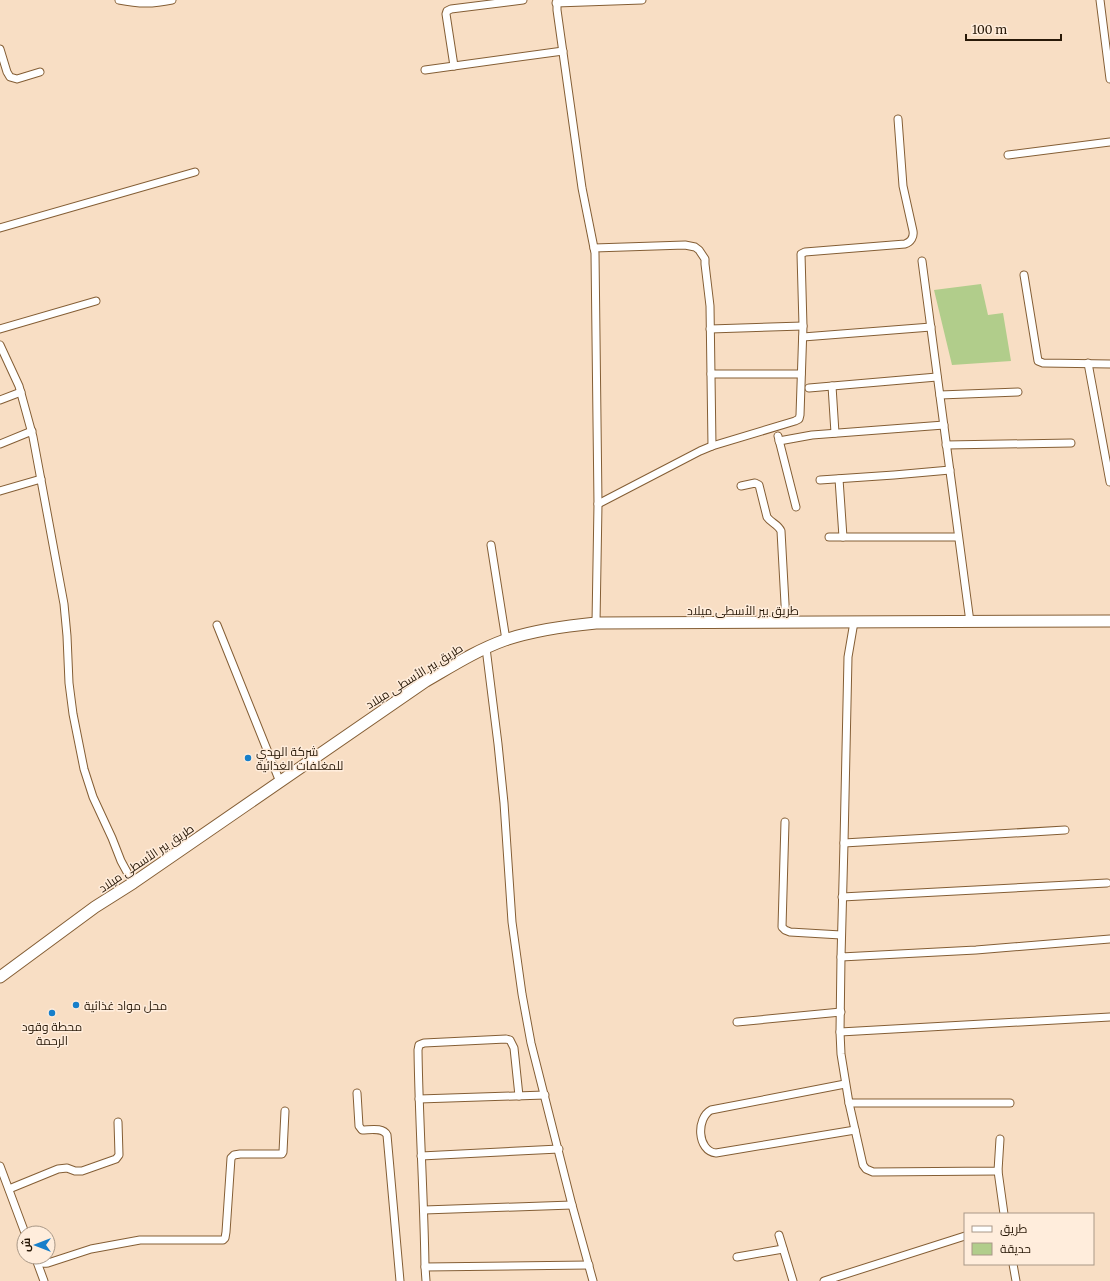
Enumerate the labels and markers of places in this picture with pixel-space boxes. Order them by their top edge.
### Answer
place label: شركة الهدي للمغلفات الغذائية [256,744,343,773]
marker: شركة الهدي للمغلفات الغذائية [243,753,253,763]
place label: محل مواد غذائية [84,998,167,1013]
marker: محل مواد غذائية [71,1000,81,1010]
marker: محطة وقود الرحمة [47,1008,57,1018]
place label: محطة وقود الرحمة [22,1019,82,1048]

